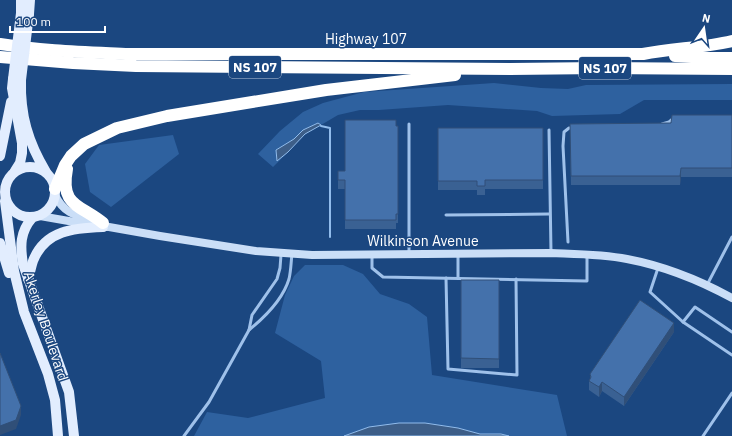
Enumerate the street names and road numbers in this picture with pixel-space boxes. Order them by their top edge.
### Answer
street label: Highway 107 [325,30,407,48]
road number: NS 107 [229,56,281,78]
road number: NS 107 [579,57,631,79]
street label: Wilkinson Avenue [367,232,479,250]
street label: Akerley Boulevard [20,269,72,383]

